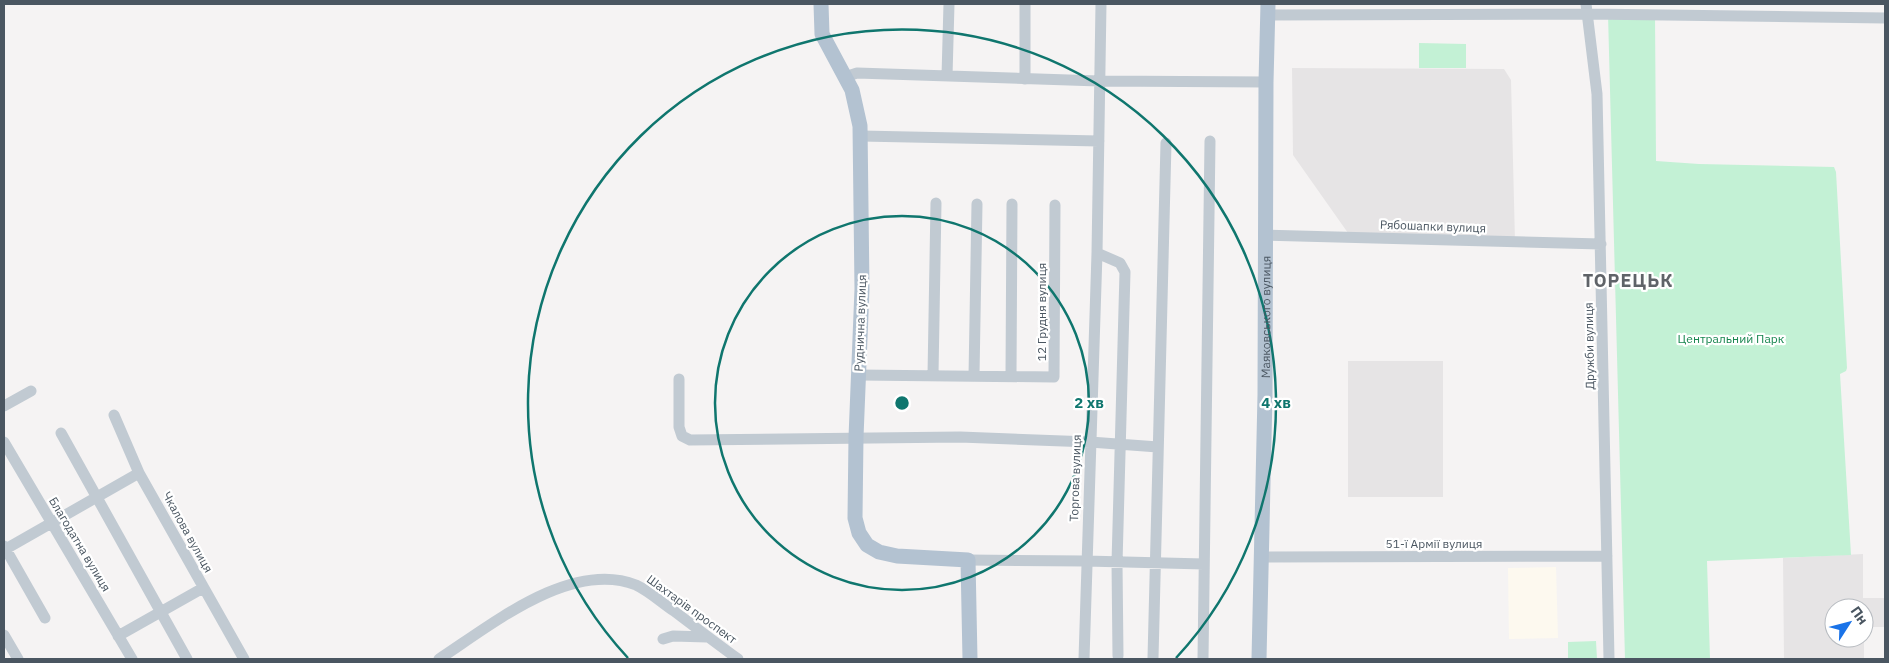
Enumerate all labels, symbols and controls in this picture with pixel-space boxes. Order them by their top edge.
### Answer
street label: Рябошапки вулиця [1380,217,1486,235]
street label: Маяковського вулиця [1258,256,1273,378]
street label: 12 Грудня вулиця [1034,263,1049,361]
district label: ТОРЕЦЬК [1583,269,1673,292]
street label: Руднична вулиця [851,274,869,372]
street label: Дружби вулиця [1581,302,1597,390]
park label: Центральний Парк [1678,331,1785,346]
text: 2 хв [1074,393,1104,412]
text: 4 хв [1261,393,1291,412]
centre of rings [893,394,911,412]
street label: Торгова вулиця [1066,434,1084,522]
street label: Чкалова вулиця [160,489,216,575]
street label: Благодатна вулиця [46,494,114,594]
street label: 51-ї Армії вулиця [1386,536,1482,551]
street label: Шахтарів проспект [644,571,740,647]
north arrow [1824,598,1874,648]
text: Пн [1847,603,1872,628]

